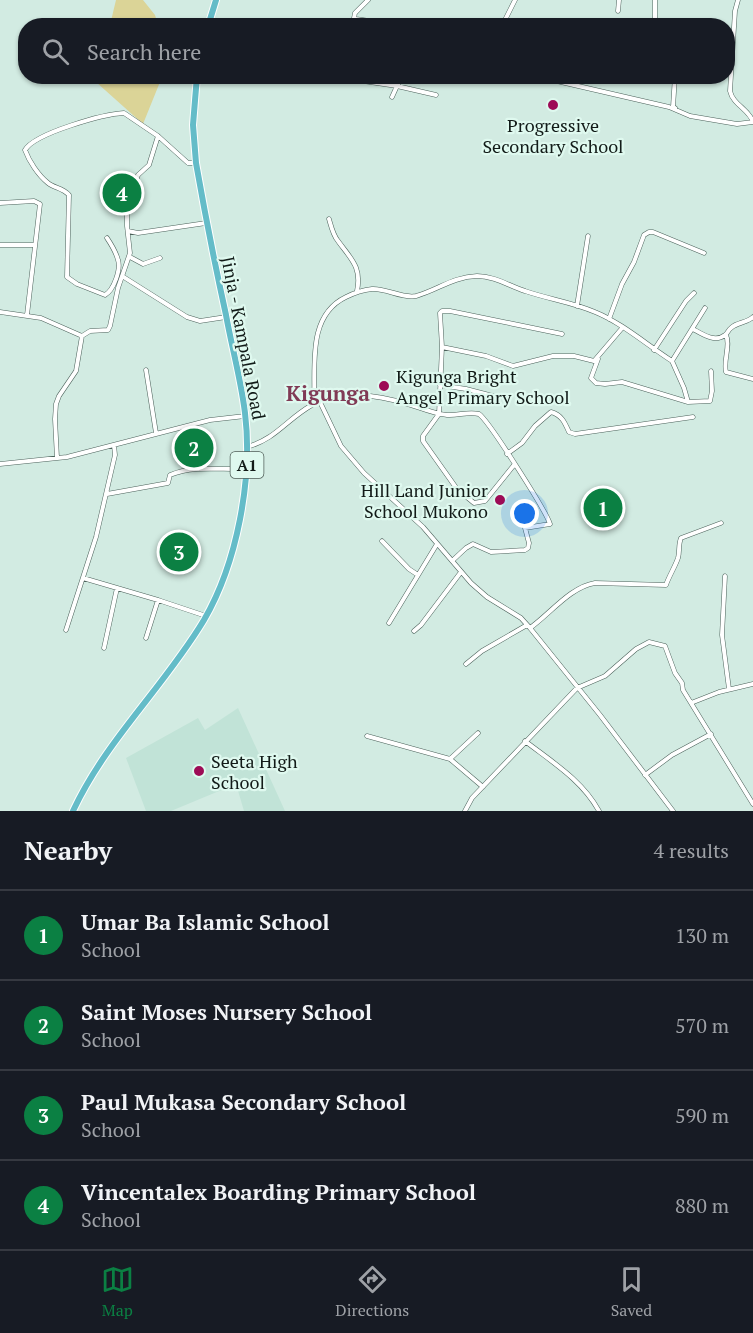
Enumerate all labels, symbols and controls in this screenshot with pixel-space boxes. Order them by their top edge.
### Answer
search box [18,18,735,84]
icon: search [39,35,72,68]
text: Search here [87,37,201,66]
marker: Progressive Secondary School [546,98,560,112]
place label: Progressive Secondary School [482,113,624,158]
pin: 4 [102,170,142,216]
street label: Jinja - Kampala Road [216,254,272,422]
place label: Kigunga Bright Angel Primary School [396,364,570,409]
district label: Kigunga [286,379,370,407]
marker: Kigunga Bright Angel Primary School [377,379,391,393]
pin: 2 [174,426,214,470]
road number: A1 [230,452,264,478]
place label: Hill Land Junior School Mukono [361,478,488,523]
pin: 1 [584,486,622,530]
marker: Hill Land Junior School Mukono [493,493,507,507]
your location [510,499,539,528]
pin: 3 [160,530,198,574]
place label: Seeta High School [211,749,298,794]
marker: Seeta High School [192,764,206,778]
text: Nearby [24,833,112,867]
text: 4 results [654,837,729,864]
text: Umar Ba Islamic School [81,907,330,936]
text: 1 [38,922,49,949]
text: 130 m [675,922,729,949]
text: School [81,936,141,963]
text: Saint Moses Nursery School [81,997,372,1026]
text: 2 [38,1012,49,1039]
text: 570 m [675,1012,729,1039]
text: School [81,1026,141,1053]
text: Paul Mukasa Secondary School [81,1087,406,1116]
text: 3 [38,1102,49,1129]
text: 590 m [675,1102,729,1129]
text: School [81,1116,141,1143]
text: Vincentalex Boarding Primary School [81,1177,476,1206]
text: 4 [38,1192,49,1219]
text: 880 m [675,1192,729,1219]
text: School [81,1206,141,1233]
tab: Map [101,1263,134,1321]
tab: Directions [335,1263,409,1321]
tab: Saved [611,1263,652,1321]

